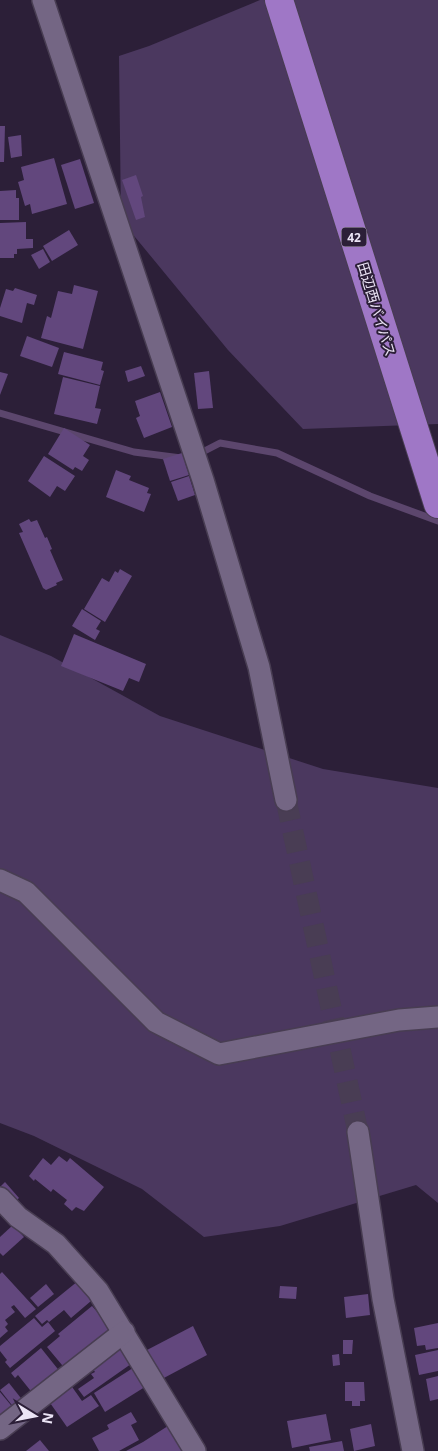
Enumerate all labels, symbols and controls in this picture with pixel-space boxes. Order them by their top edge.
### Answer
road number: 42 [342,228,366,246]
street label: 田辺西バイパス [354,259,400,359]
north arrow [10,1391,60,1441]
text: N [38,1411,59,1426]

